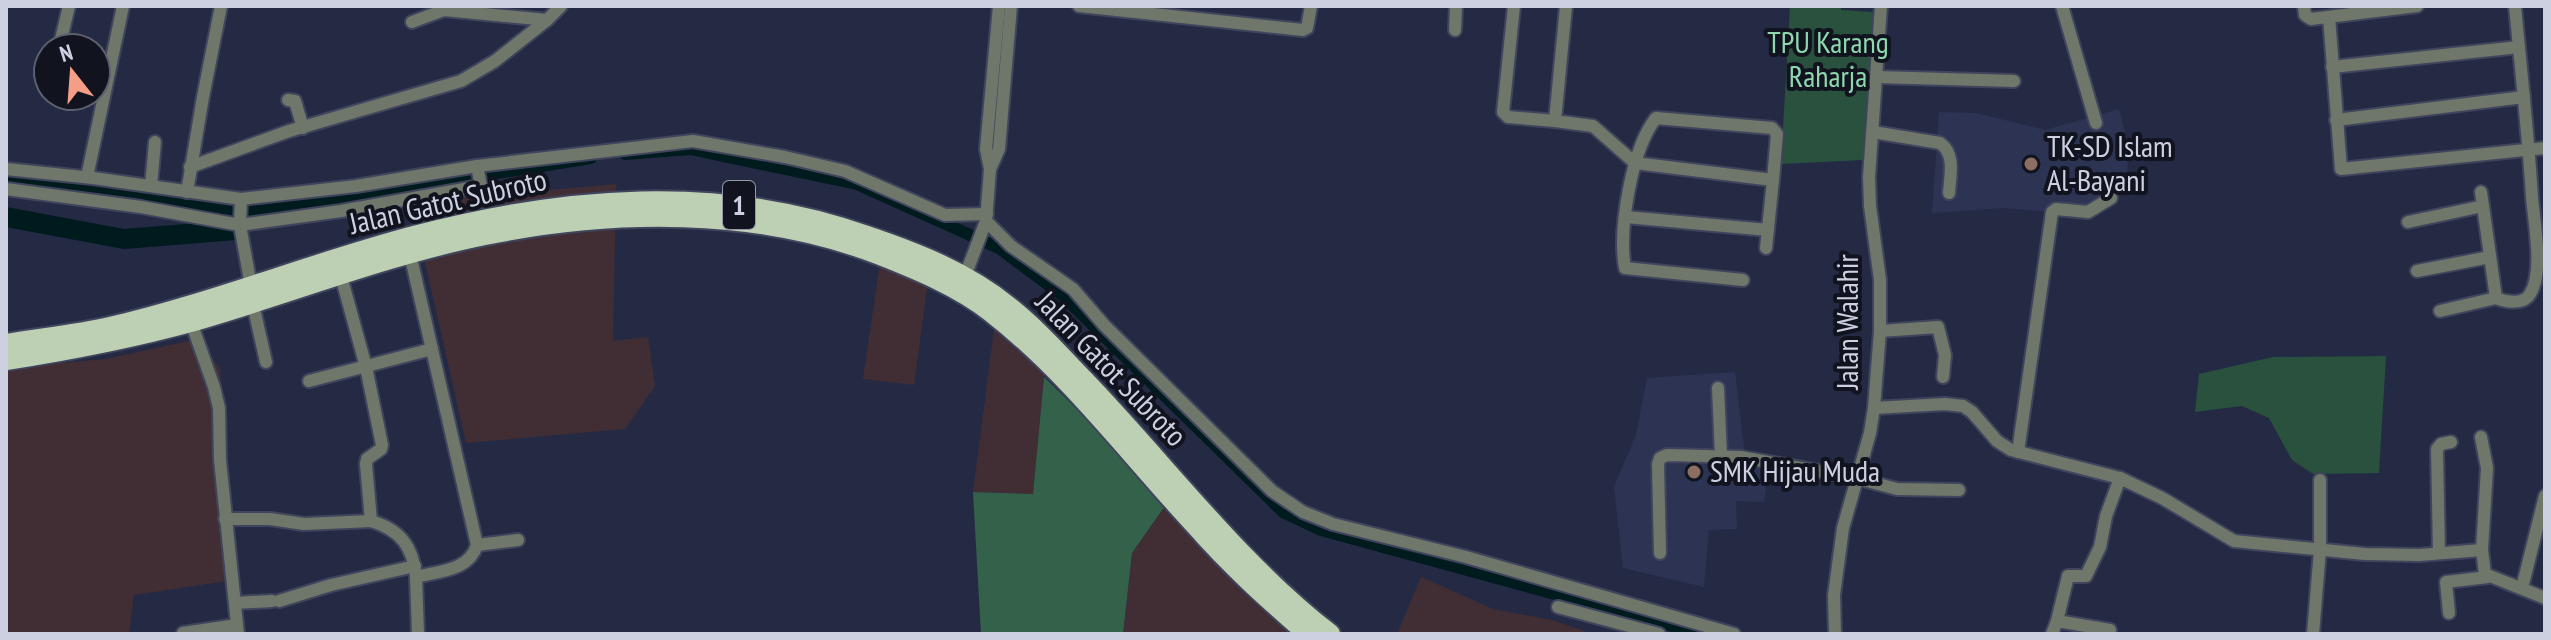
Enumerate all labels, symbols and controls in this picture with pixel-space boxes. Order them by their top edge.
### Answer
park label: TPU Karang Raharja [1767,22,1889,95]
north arrow [32,32,112,112]
text: N [56,38,76,68]
place label: TK-SD Islam Al-Bayani [2047,126,2173,199]
marker: TK-SD Islam Al-Bayani [2022,155,2040,173]
street label: Jalan Gatot Subroto [344,159,550,242]
road number: 1 [723,181,755,229]
street label: Jalan Walahir [1827,254,1866,391]
street label: Jalan Gatot Subroto [1028,281,1196,454]
place label: SMK Hijau Muda [1710,451,1880,490]
marker: SMK Hijau Muda [1685,463,1703,481]

